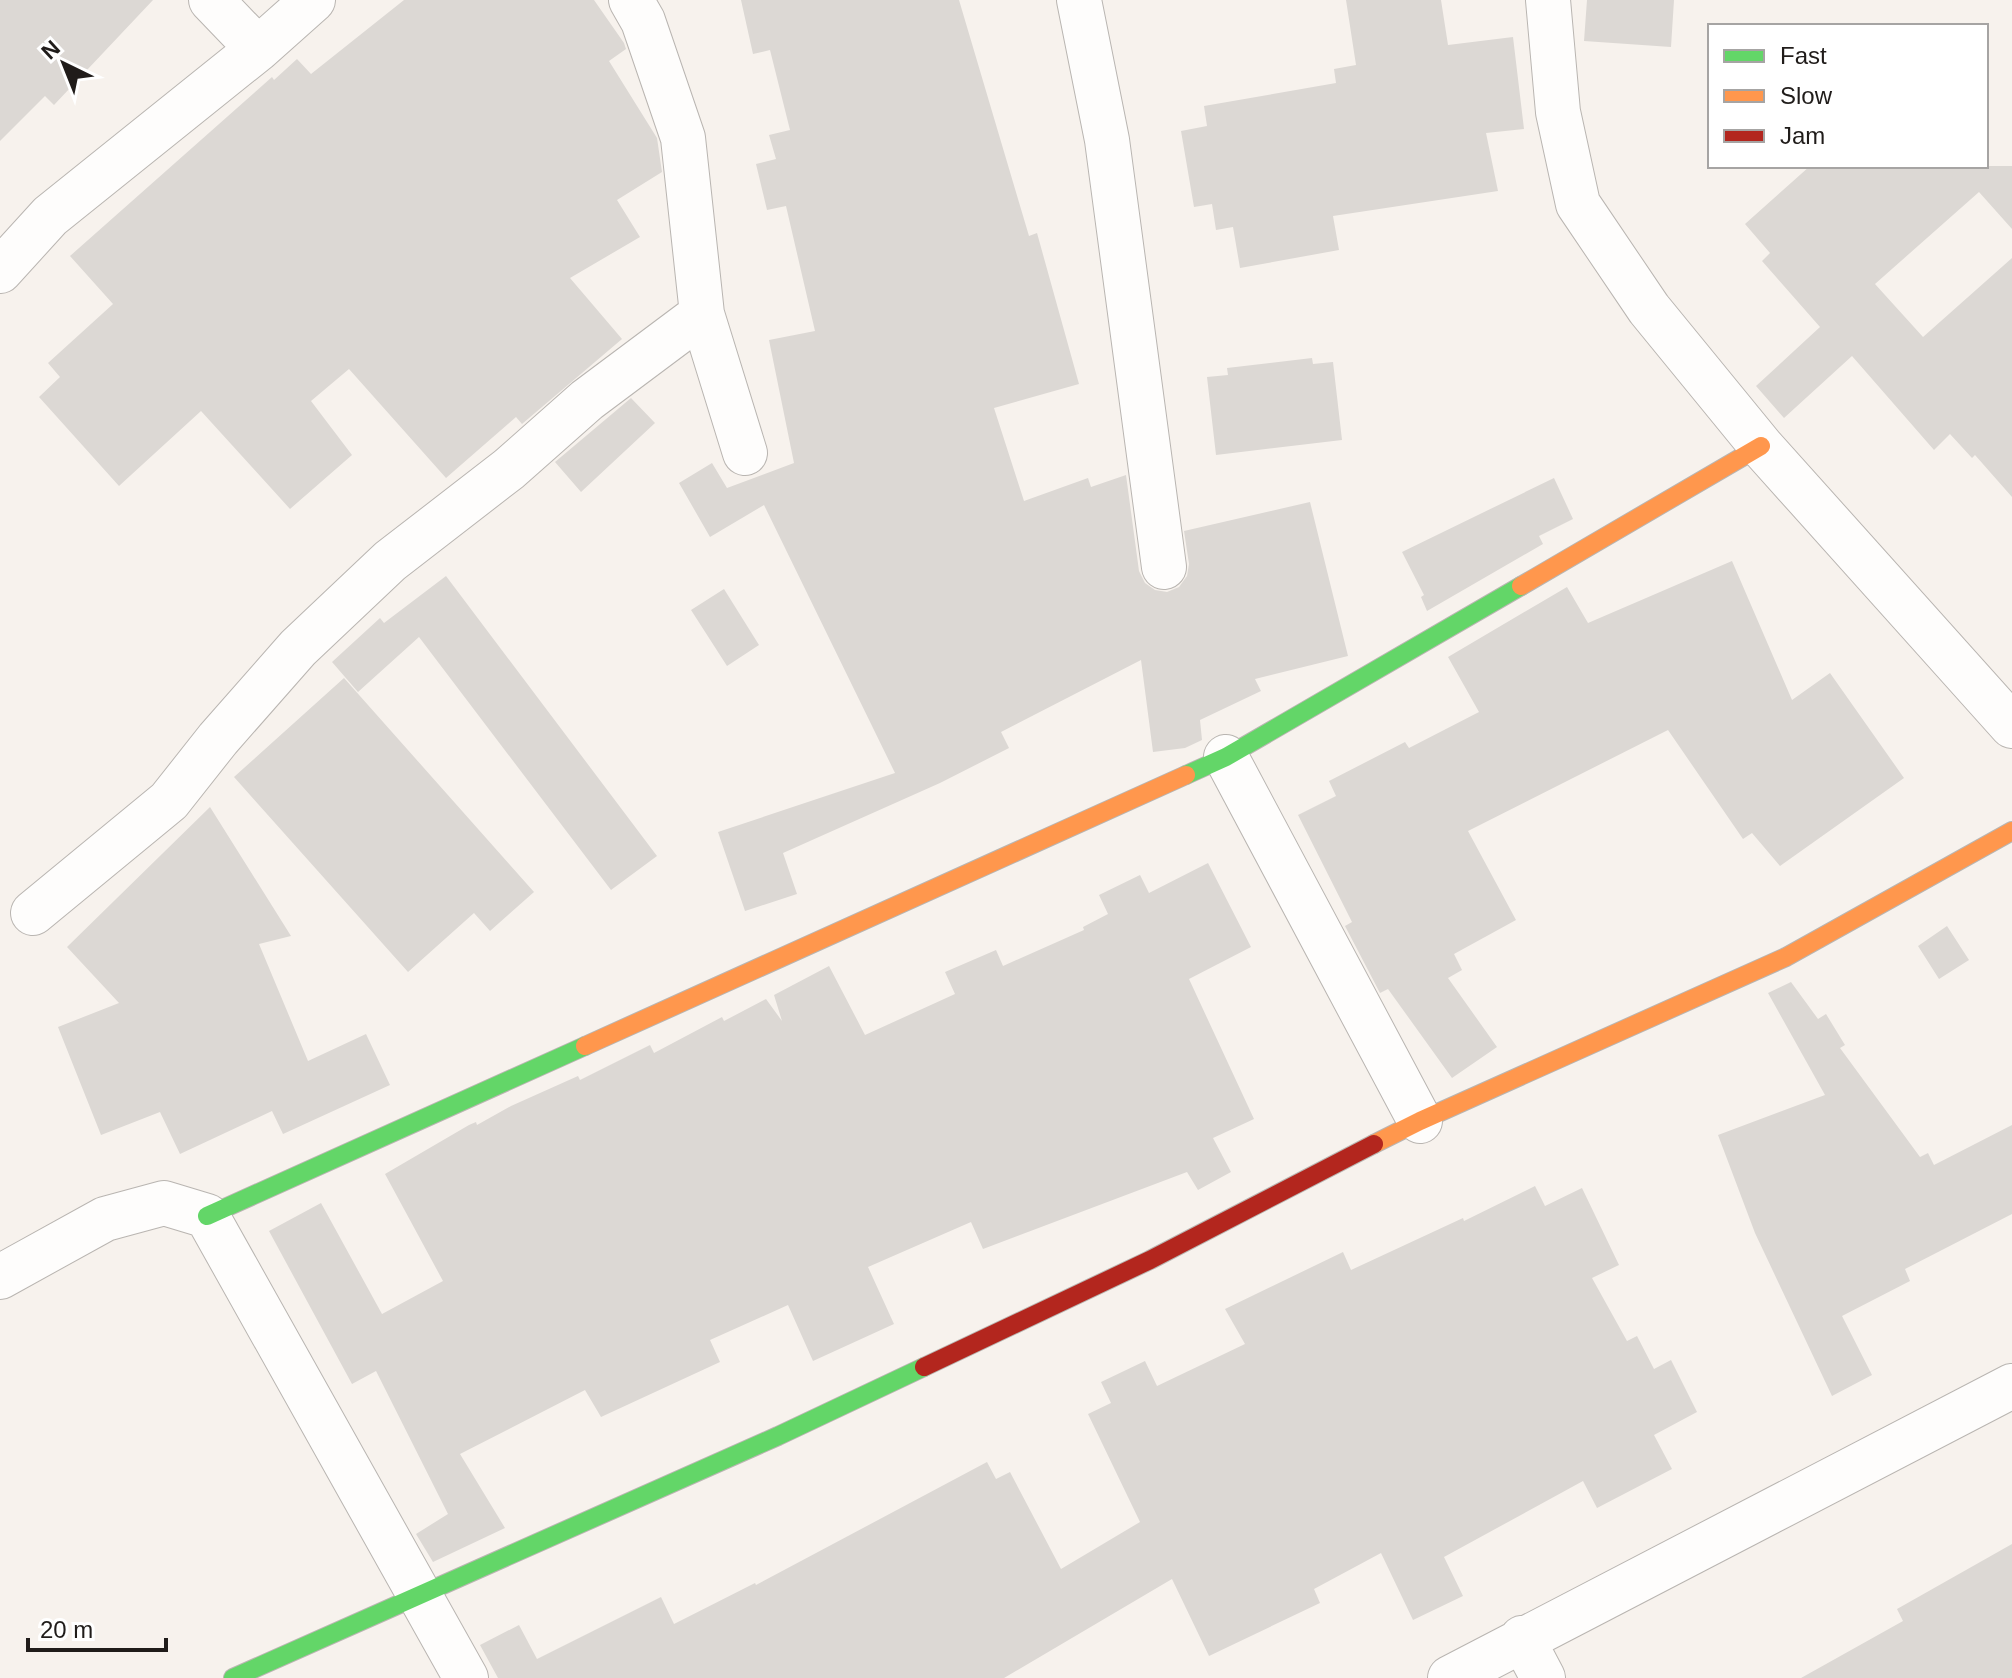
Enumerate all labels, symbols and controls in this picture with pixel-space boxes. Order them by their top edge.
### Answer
north arrow [24,24,104,104]
legend [1708,24,1988,168]
text: N [36,35,65,64]
text: Fast [1780,42,1827,69]
text: Slow [1780,82,1833,109]
text: Jam [1780,122,1825,149]
scale bar [28,1602,166,1652]
text: 20 m [40,1616,93,1643]

